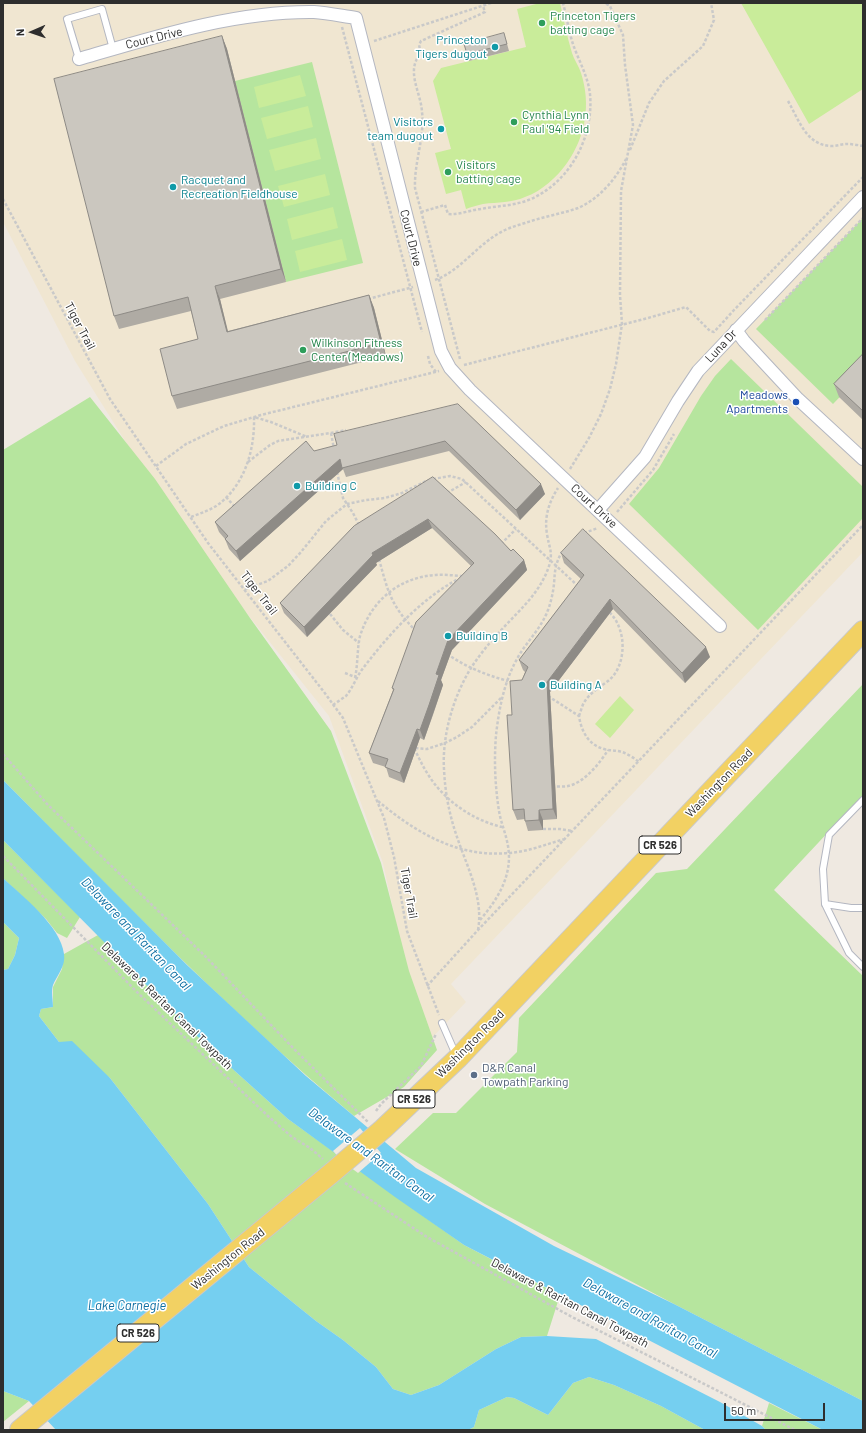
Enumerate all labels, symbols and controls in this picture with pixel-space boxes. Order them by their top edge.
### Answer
place label: Princeton Tigers batting cage [550,9,636,37]
north arrow [12,12,52,52]
marker: Princeton Tigers batting cage [537,18,547,28]
street label: Court Drive [124,24,184,52]
text: N [13,29,26,36]
place label: Princeton Tigers dugout [415,33,487,61]
marker: Princeton Tigers dugout [490,42,500,52]
place label: Cynthia Lynn Paul '94 Field [522,108,589,136]
place label: Visitors team dugout [367,115,433,143]
marker: Cynthia Lynn Paul '94 Field [509,117,519,127]
marker: Visitors team dugout [436,124,446,134]
place label: Visitors batting cage [456,158,521,186]
marker: Visitors batting cage [443,167,453,177]
place label: Racquet and Recreation Fieldhouse [181,173,298,201]
marker: Racquet and Recreation Fieldhouse [168,182,178,192]
street label: Court Drive [397,208,425,268]
street label: Tiger Trail [61,300,99,352]
street label: Luna Dr [702,326,740,366]
place label: Wilkinson Fitness Center (Meadows) [311,336,403,364]
marker: Wilkinson Fitness Center (Meadows) [298,345,308,355]
place label: Meadows Apartments [726,388,788,416]
marker: Meadows Apartments [791,397,801,407]
place label: Building C [305,479,357,493]
marker: Building C [292,481,302,491]
street label: Court Drive [568,481,620,531]
street label: Tiger Trail [237,568,281,618]
place label: Building B [456,629,508,643]
marker: Building B [443,631,453,641]
place label: Building A [550,678,602,692]
marker: Building A [537,680,547,690]
street label: Washington Road [682,745,756,821]
road number: CR 526 [639,836,681,854]
street label: Tiger Trail [397,866,421,920]
water label: Delaware and Raritan Canal [78,874,194,994]
street label: Delaware & Raritan Canal Towpath [99,940,235,1072]
street label: Washington Road [433,1007,507,1081]
place label: D&R Canal Towpath Parking [482,1061,568,1089]
marker: D&R Canal Towpath Parking [469,1070,479,1080]
road number: CR 526 [393,1090,435,1108]
water label: Delaware and Raritan Canal [305,1104,437,1206]
street label: Washington Road [188,1225,268,1293]
street label: Delaware & Raritan Canal Towpath [489,1255,651,1351]
water label: Delaware and Raritan Canal [580,1275,720,1361]
water label: Lake Carnegie [88,1298,166,1314]
road number: CR 526 [117,1324,159,1342]
scale bar [726,1395,827,1421]
text: 50 m [731,1403,756,1417]

